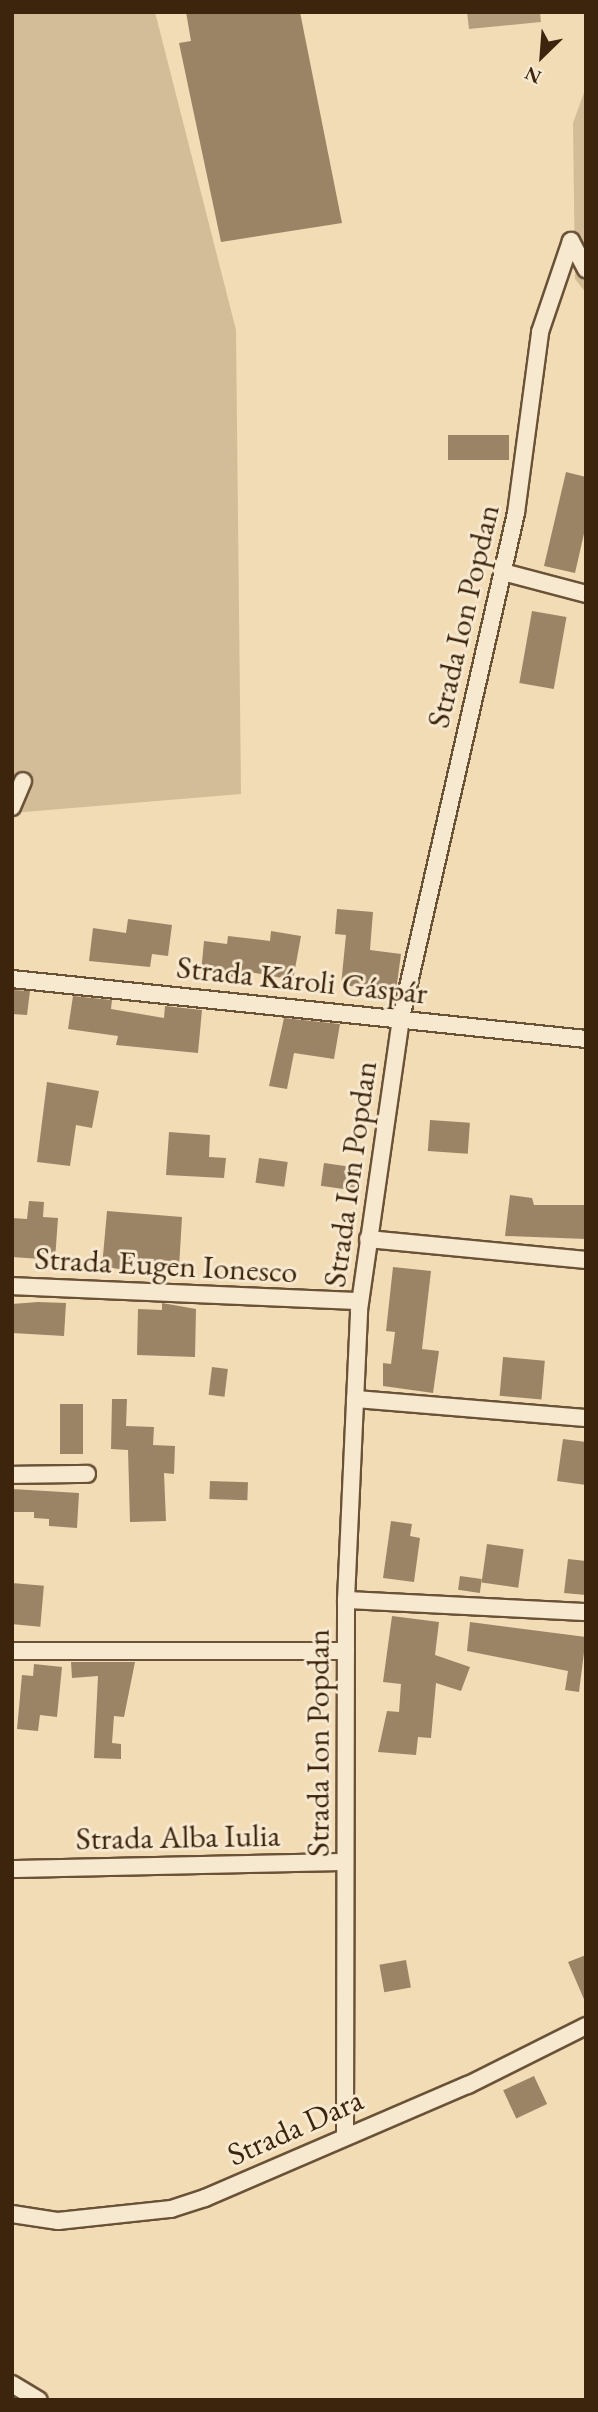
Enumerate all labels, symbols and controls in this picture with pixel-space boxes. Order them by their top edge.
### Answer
north arrow [507,21,577,91]
text: N [521,61,545,90]
street label: Strada Ion Popdan [419,501,507,731]
street label: Strada Károli Gáspár [175,948,429,1012]
street label: Strada Ion Popdan [315,1058,385,1290]
street label: Strada Eugen Ionesco [34,1239,298,1291]
street label: Strada Ion Popdan [299,1629,337,1857]
street label: Strada Alba Iulia [75,1816,281,1858]
street label: Strada Dara [221,2080,369,2174]

